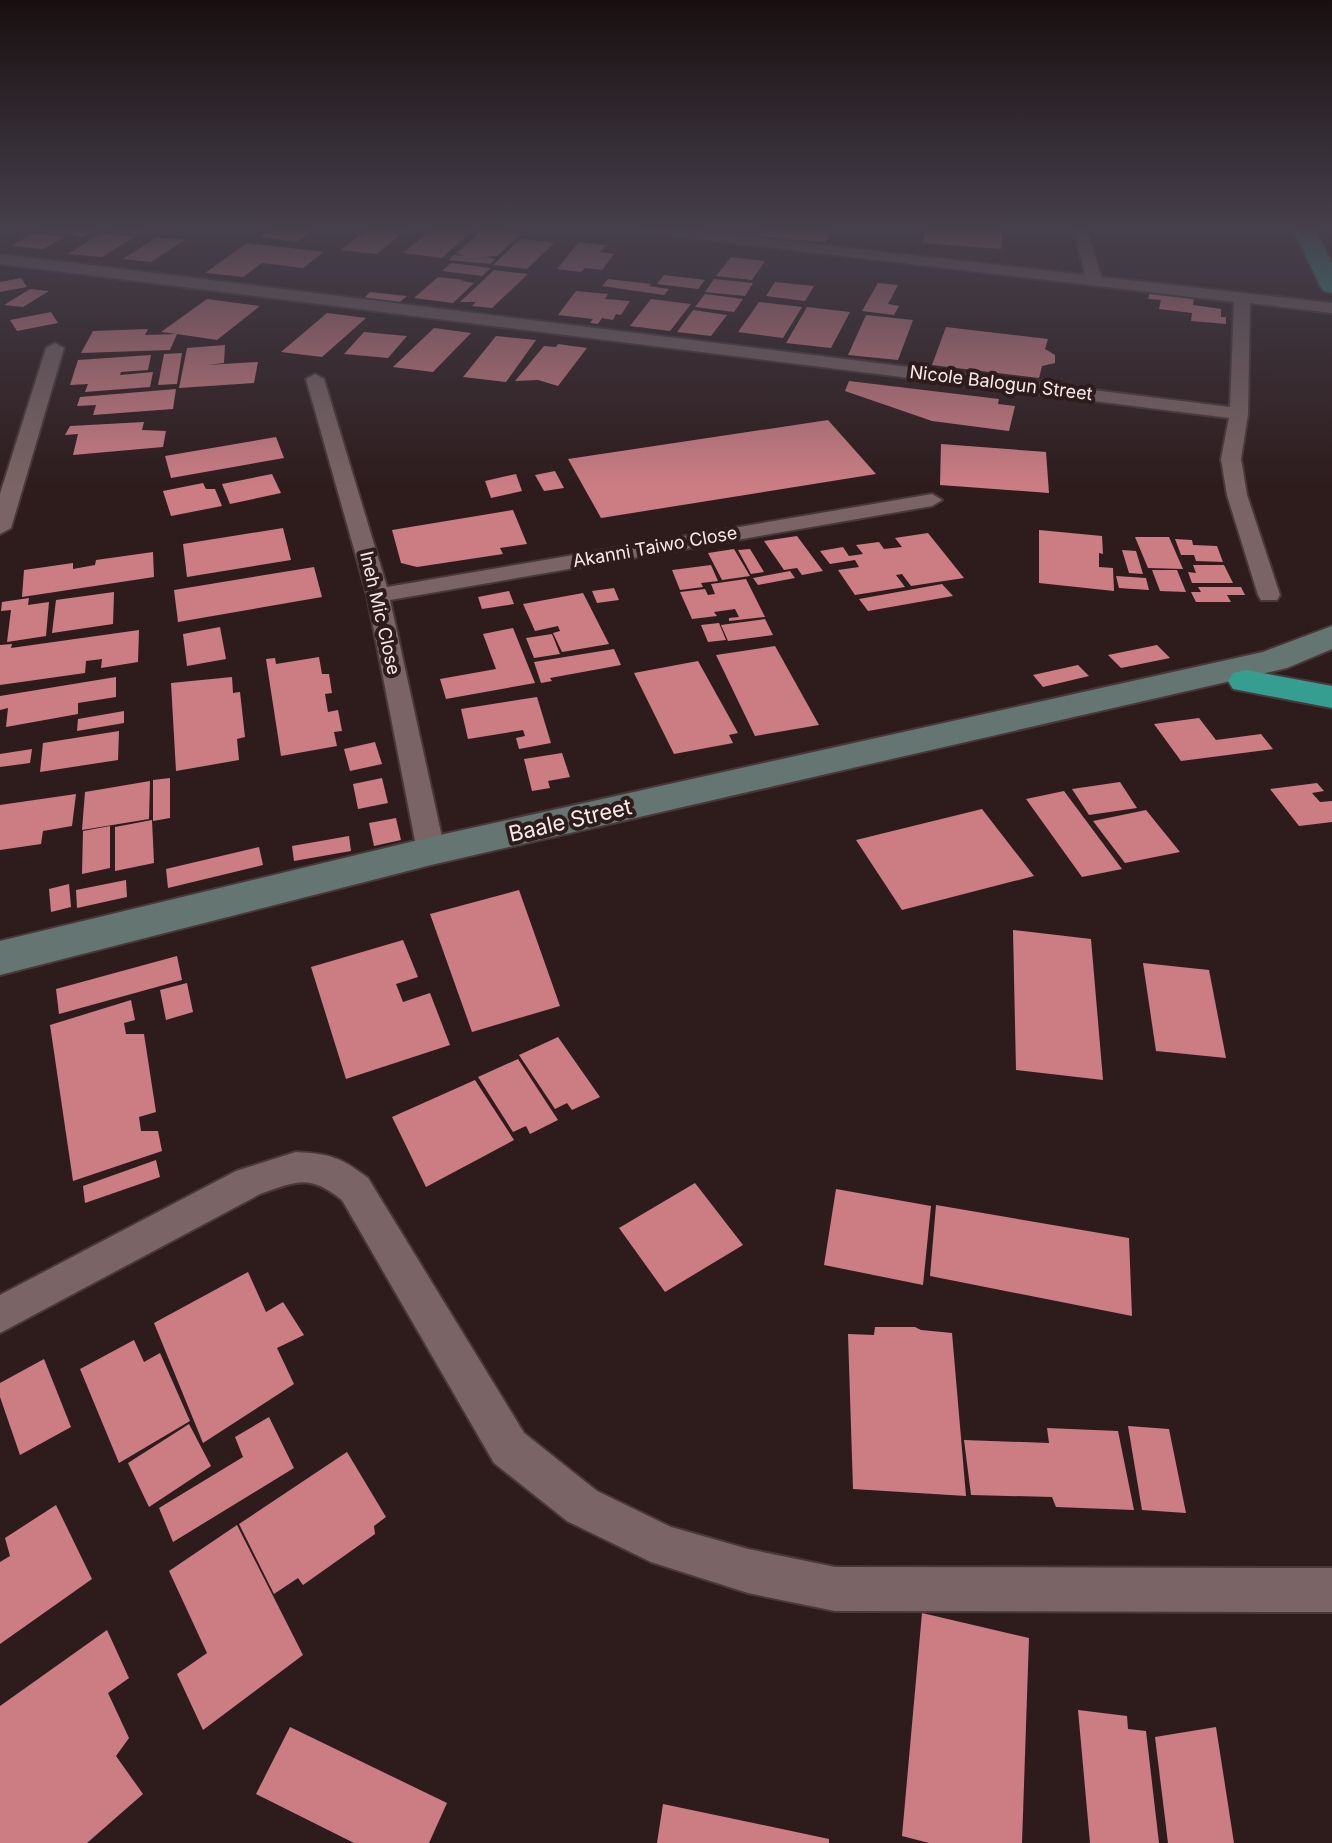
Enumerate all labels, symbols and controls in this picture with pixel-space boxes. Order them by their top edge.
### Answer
street label: Nicole Balogun Street [908,361,1094,404]
street label: Akanni Taiwo Close [571,522,739,571]
street label: Ineh Mic Close [356,549,405,677]
street label: Baale Street [506,793,634,847]

